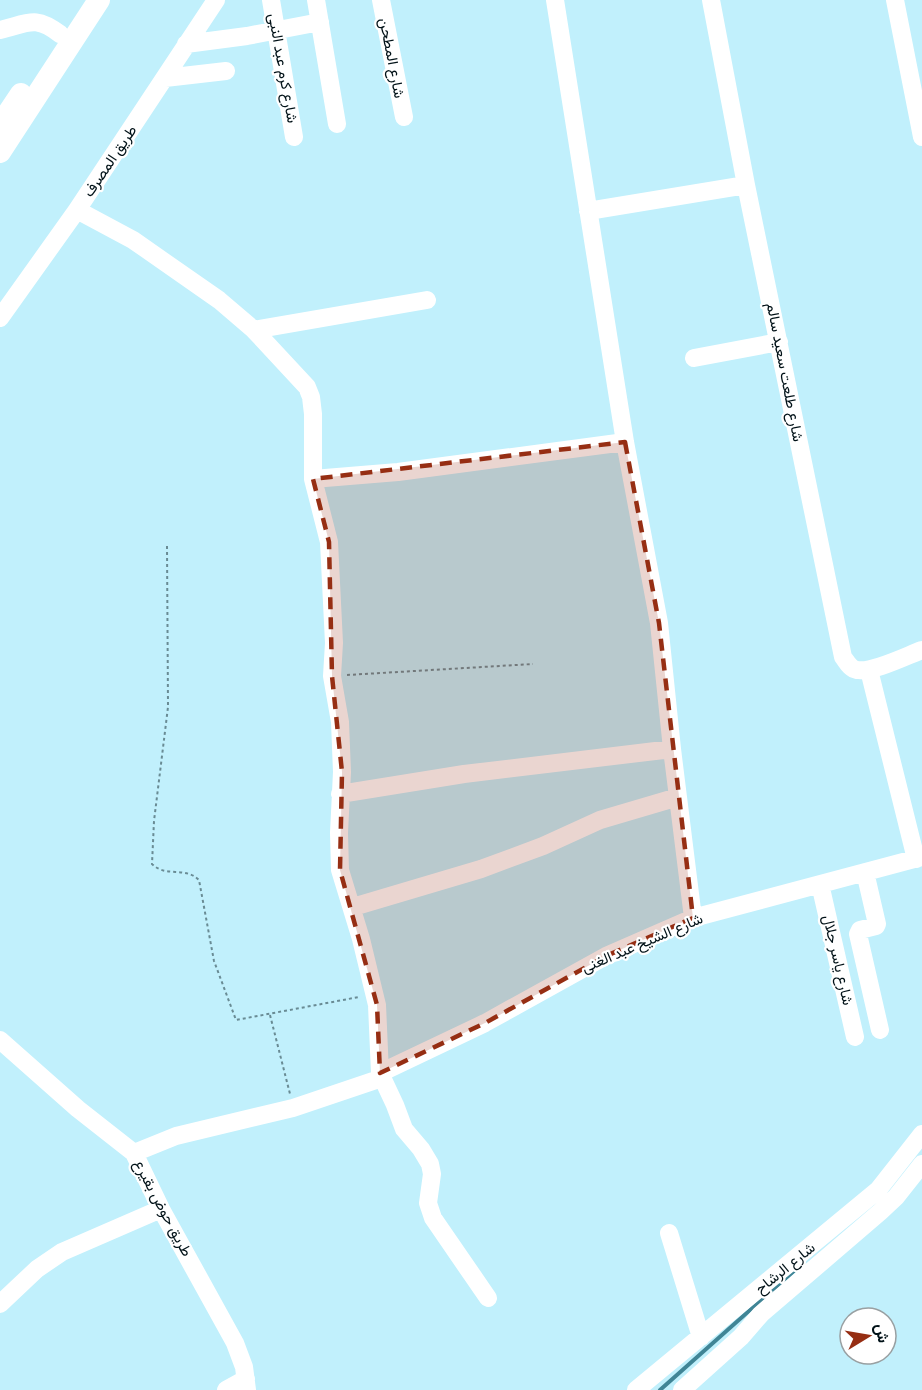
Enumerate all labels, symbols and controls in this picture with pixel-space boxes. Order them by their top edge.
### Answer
street label: شارع كرم عبد النبى [263,12,302,125]
street label: شارع المطحن [373,16,409,100]
street label: طريق المصرف [79,122,141,201]
street label: شارع طلعت سعيد سالم [761,301,807,444]
street label: شارع الشيخ عبد الغنى [579,909,706,979]
street label: شارع ياسر جلال [817,913,857,1008]
street label: طريق حوض بقيرع [128,1156,196,1261]
street label: شارع الرشاح [751,1238,820,1299]
north arrow [838,1306,898,1366]
text: ش [871,1322,893,1344]

